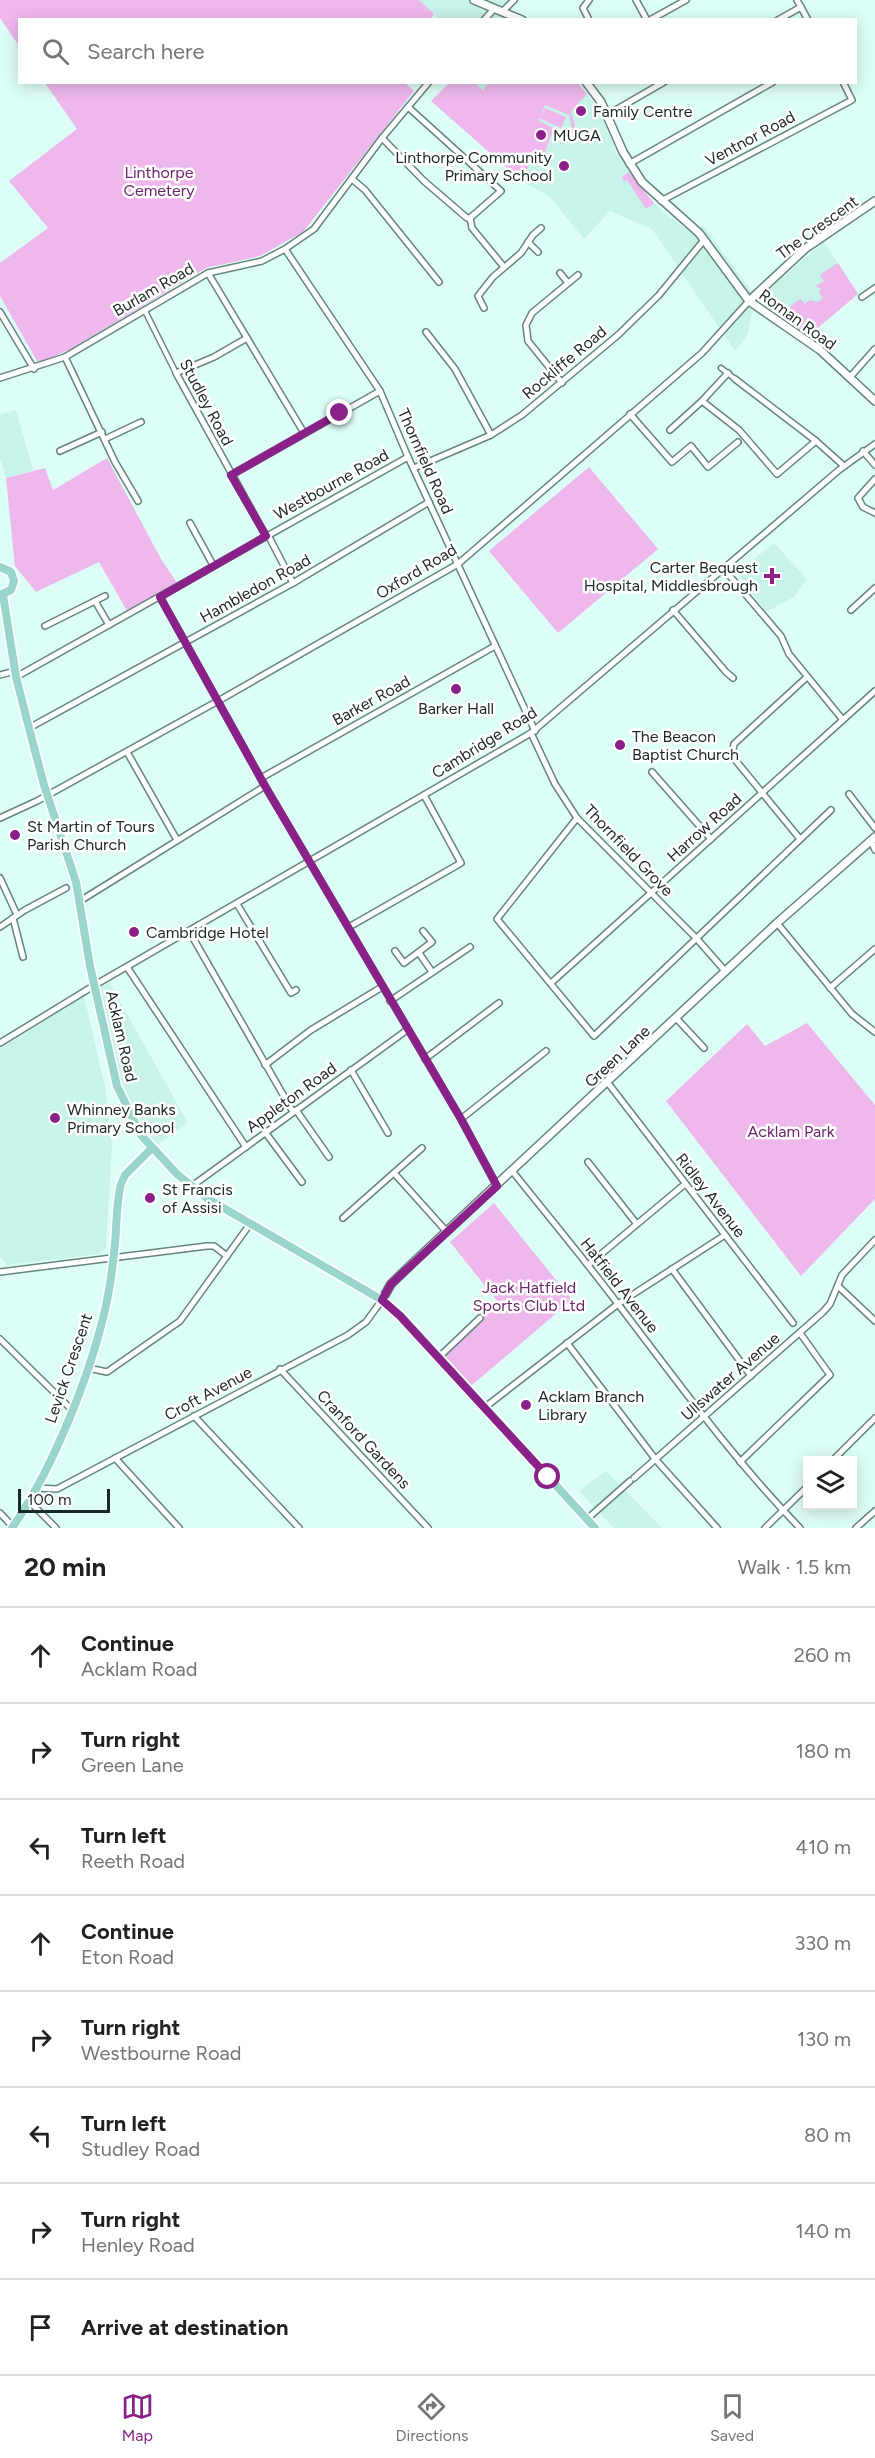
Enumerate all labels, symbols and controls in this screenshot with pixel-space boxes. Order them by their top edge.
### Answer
search box [18,18,857,84]
icon: search [39,35,72,68]
text: Search here [87,38,205,65]
place label: Family Centre [593,102,693,121]
marker: Family Centre [574,104,588,118]
street label: Ventnor Road [702,107,798,170]
place label: MUGA [553,126,601,145]
marker: MUGA [534,128,548,142]
place label: Linthorpe Community Primary School [395,148,553,185]
marker: Linthorpe Community Primary School [557,159,571,173]
park label: Linthorpe Cemetery [123,163,195,200]
street label: The Crescent [773,192,862,263]
street label: Burlam Road [109,259,197,320]
street label: Roman Road [755,285,840,354]
street label: Rockliffe Road [518,322,610,403]
street label: Studley Road [176,356,237,449]
route end [326,399,352,425]
street label: Thornfield Road [394,406,457,517]
street label: Westbourne Road [270,445,392,524]
street label: Oxford Road [372,540,460,603]
street label: Hambledon Road [196,550,314,627]
place label: Carter Bequest Hospital, Middlesbrough [584,558,758,595]
marker: Carter Bequest Hospital, Middlesbrough [763,567,781,585]
street label: Barker Road [329,671,413,730]
marker: Barker Hall [449,682,463,696]
place label: Barker Hall [418,699,494,718]
street label: Cambridge Road [428,703,540,782]
place label: The Beacon Baptist Church [632,727,739,764]
marker: The Beacon Baptist Church [613,738,627,752]
street label: Harrow Road [663,789,745,866]
street label: Thornfield Grove [580,801,677,900]
place label: St Martin of Tours Parish Church [27,817,155,854]
marker: St Martin of Tours Parish Church [8,828,22,842]
place label: Cambridge Hotel [146,923,269,942]
marker: Cambridge Hotel [127,925,141,939]
street label: Acklam Road [102,989,141,1084]
street label: Green Lane [581,1021,654,1091]
street label: Appleton Road [242,1058,340,1137]
place label: Whinney Banks Primary School [67,1100,176,1137]
marker: Whinney Banks Primary School [48,1111,62,1125]
park label: Acklam Park [748,1122,835,1141]
street label: Ridley Avenue [672,1149,750,1241]
place label: St Francis of Assisi [162,1180,233,1217]
marker: St Francis of Assisi [143,1191,157,1205]
street label: Hatfield Avenue [577,1234,663,1337]
park label: Jack Hatfield Sports Club Ltd [473,1278,585,1315]
street label: Levick Crescent [41,1311,96,1426]
street label: Ullswater Avenue [677,1328,784,1424]
street label: Croft Avenue [161,1362,255,1424]
street label: Cranford Gardens [313,1386,414,1493]
place label: Acklam Branch Library [538,1387,644,1424]
marker: Acklam Branch Library [519,1398,533,1412]
map controls [803,1456,857,1510]
button: layers [803,1456,857,1510]
route start [534,1463,560,1489]
scale bar [18,1486,110,1514]
text: 100 m [27,1490,72,1509]
text: 20 min [24,1551,106,1583]
text: Walk · 1.5 km [738,1555,851,1579]
text: Continue [81,1630,174,1657]
icon: ahead [24,1639,57,1672]
text: 260 m [794,1643,851,1667]
text: Acklam Road [81,1657,198,1681]
text: Turn right [81,1726,180,1753]
icon: right [24,1735,57,1768]
text: 180 m [796,1739,851,1763]
text: Green Lane [81,1753,184,1777]
text: Turn left [81,1822,167,1849]
icon: left [24,1831,57,1864]
text: 410 m [796,1835,851,1859]
text: Reeth Road [81,1849,185,1873]
text: Continue [81,1918,174,1945]
icon: ahead [24,1927,57,1960]
text: 330 m [794,1931,851,1955]
text: Eton Road [81,1945,174,1969]
text: Turn right [81,2014,180,2041]
icon: right [24,2023,57,2056]
text: 130 m [797,2027,851,2051]
text: Westbourne Road [81,2041,242,2065]
text: Turn left [81,2110,167,2137]
icon: left [24,2119,57,2152]
text: 80 m [804,2123,851,2147]
text: Studley Road [81,2137,200,2161]
text: Turn right [81,2206,180,2233]
icon: right [24,2215,57,2248]
text: 140 m [796,2219,851,2243]
text: Henley Road [81,2233,195,2257]
icon: arrive [24,2311,57,2344]
text: Arrive at destination [81,2314,289,2341]
tab: Map [121,2390,154,2445]
tab: Directions [395,2390,468,2445]
tab: Saved [710,2390,754,2445]

